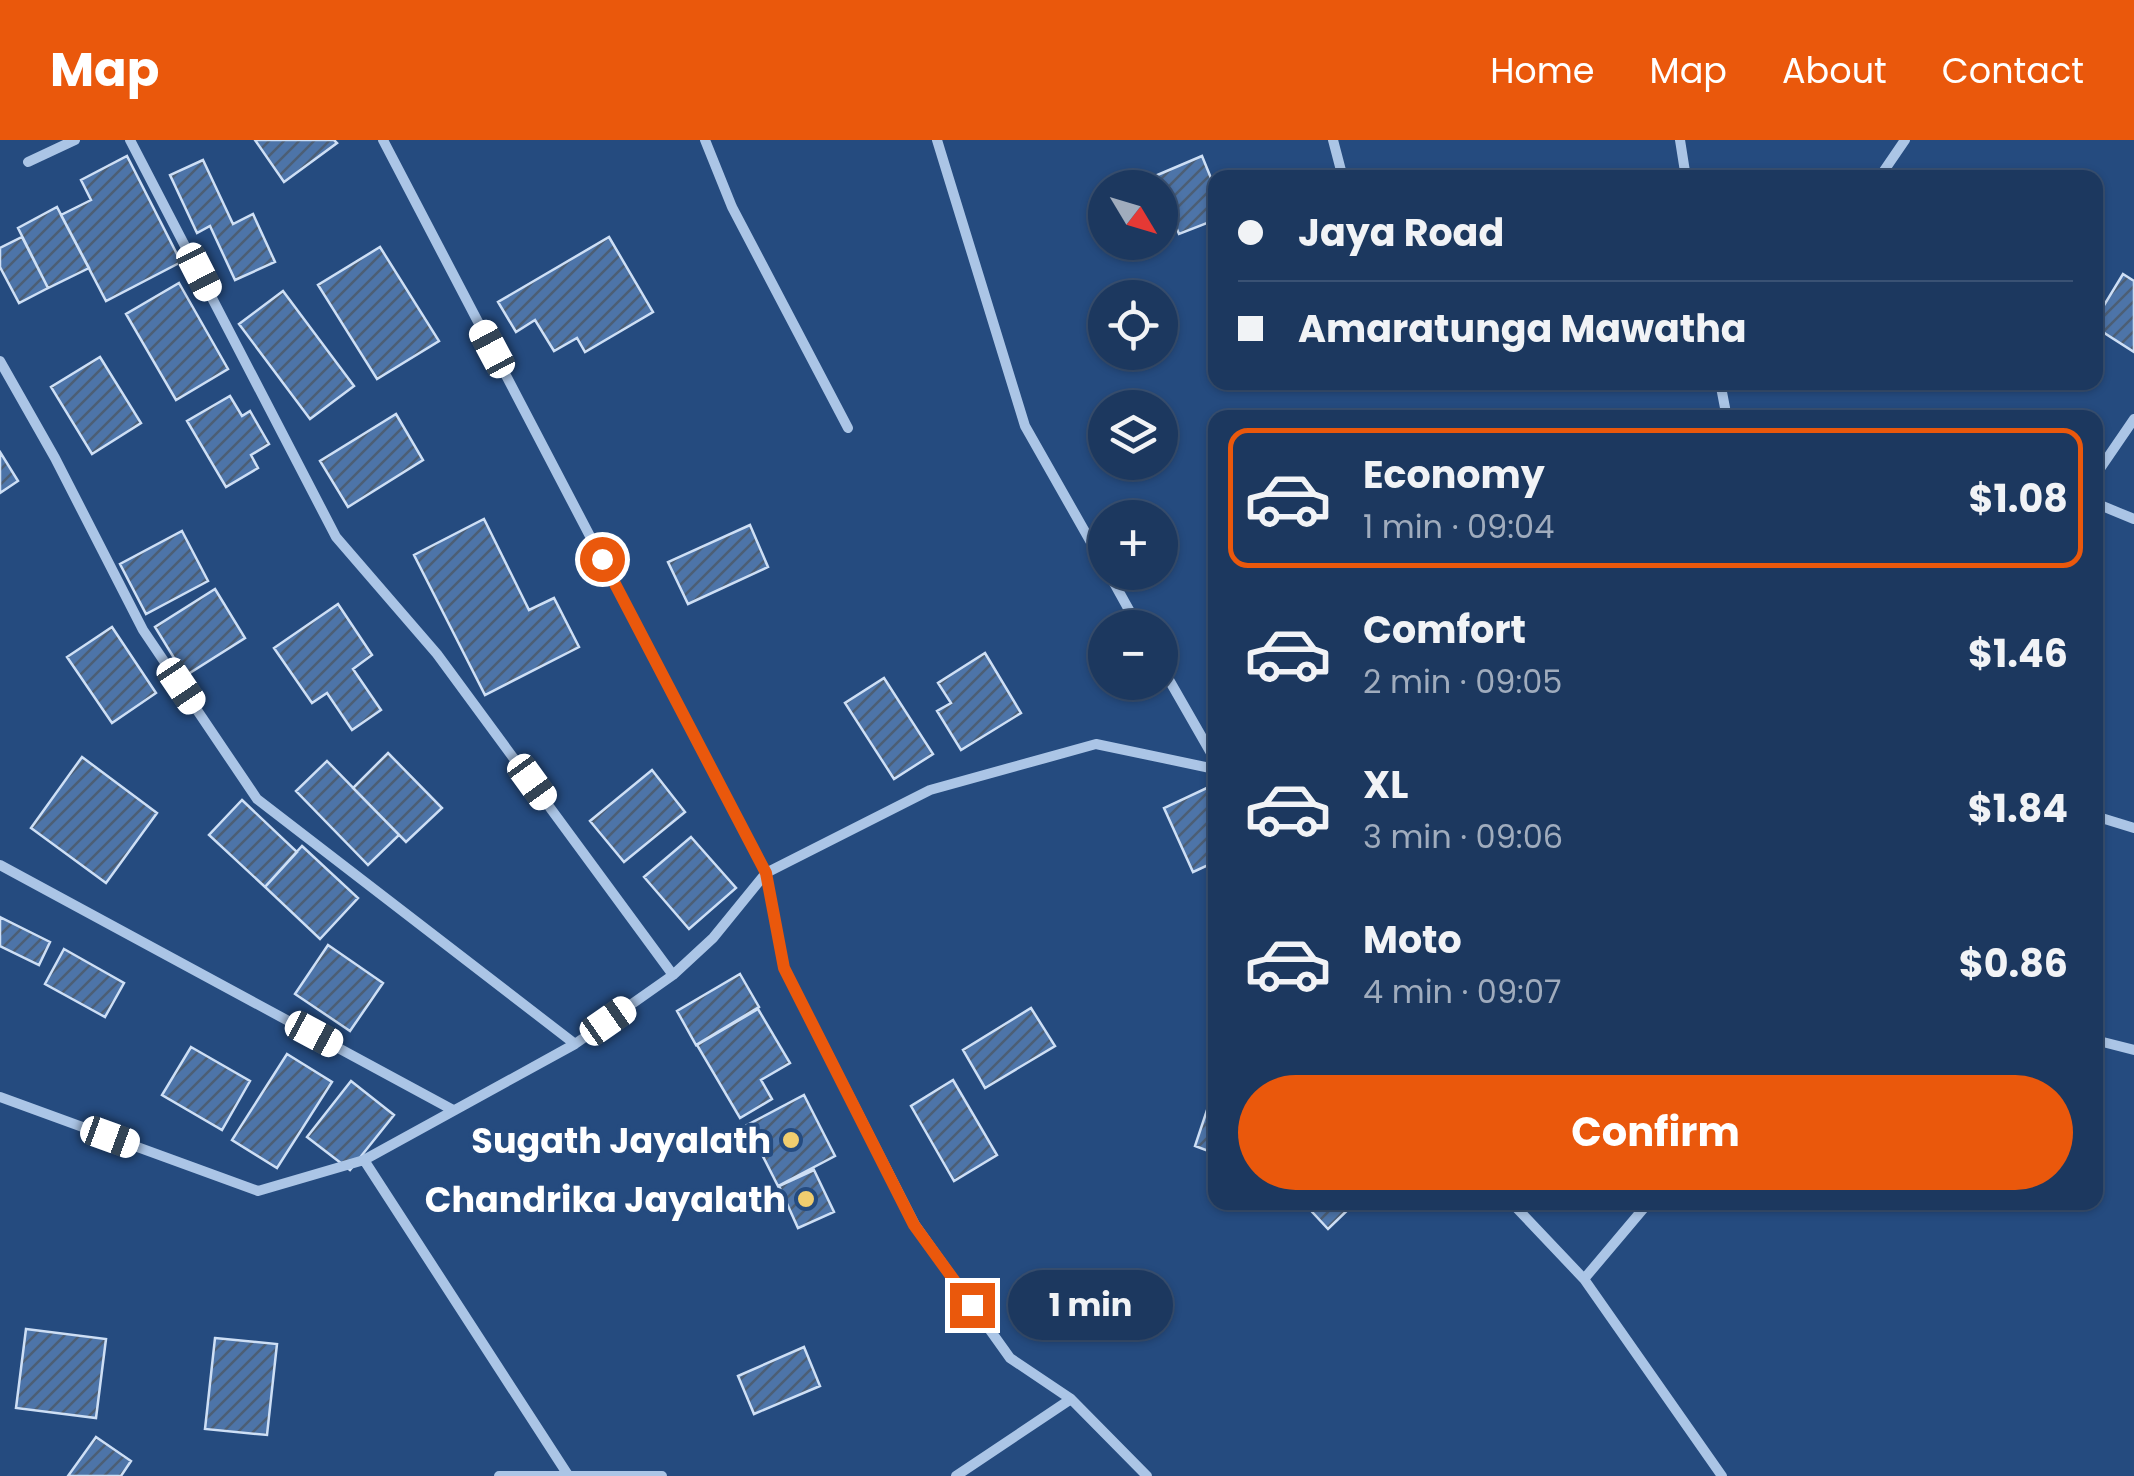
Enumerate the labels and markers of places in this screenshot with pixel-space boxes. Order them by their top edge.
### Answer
place label: Sugath Jayalath [471,1116,771,1165]
marker: Sugath Jayalath [780,1129,802,1151]
place label: Chandrika Jayalath [425,1175,786,1224]
marker: Chandrika Jayalath [795,1188,817,1210]

